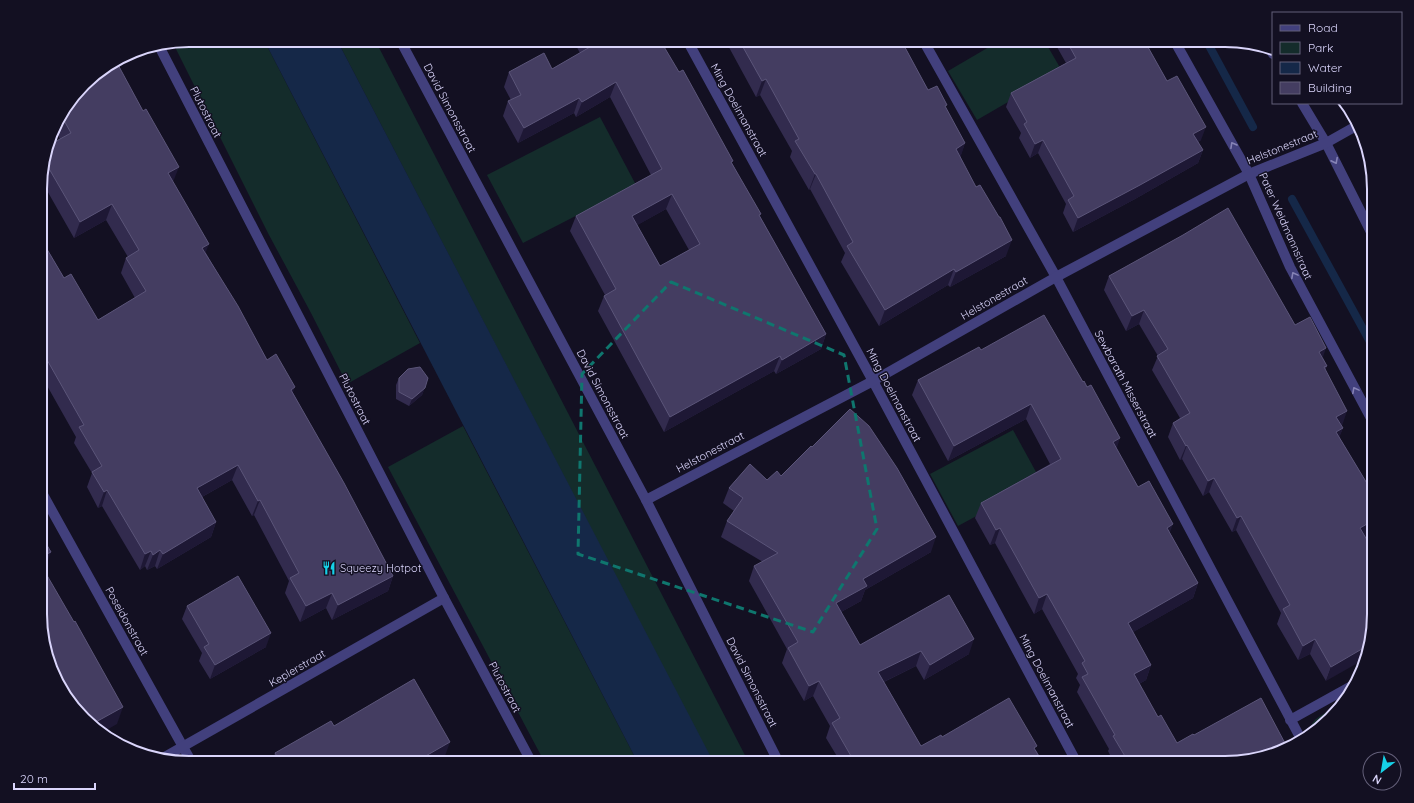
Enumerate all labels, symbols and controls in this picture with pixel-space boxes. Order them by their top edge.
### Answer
legend [1272,12,1402,104]
text: Road [1308,20,1338,35]
text: Park [1308,40,1333,55]
text: Water [1308,60,1343,75]
street label: David Simonsstraat [421,61,480,155]
street label: Ming Doelmanstraat [708,61,771,159]
text: Building [1308,80,1352,95]
street label: Plutostraat [187,84,225,140]
street label: Helstonestraat [1245,126,1320,168]
one-way arrow [1230,142,1237,149]
one-way arrow [1330,157,1338,165]
street label: Pater Weidmannstraat [1256,170,1316,282]
one-way arrow [1291,272,1299,279]
street label: Helstonestraat [958,273,1030,323]
street label: Sewbarath Misserstraat [1092,328,1161,441]
street label: Ming Doelmanstraat [863,346,925,445]
street label: David Simonsstraat [574,347,633,441]
street label: Plutostraat [336,371,374,427]
one-way arrow [1353,387,1360,394]
street label: Helstonestraat [674,428,747,476]
restaurant icon: Squeezy Hotpot [321,560,337,576]
place label: Squeezy Hotpot [340,561,422,575]
street label: Poseidonstraat [102,584,152,658]
street label: Ming Doelmanstraat [1016,632,1078,731]
street label: David Simonsstraat [723,635,781,730]
street label: Keplerstraat [266,646,328,690]
street label: Plutostraat [486,659,524,715]
north arrow [1362,751,1402,791]
scale bar [14,765,95,791]
text: 20 m [20,771,48,786]
text: N [1370,771,1384,788]

